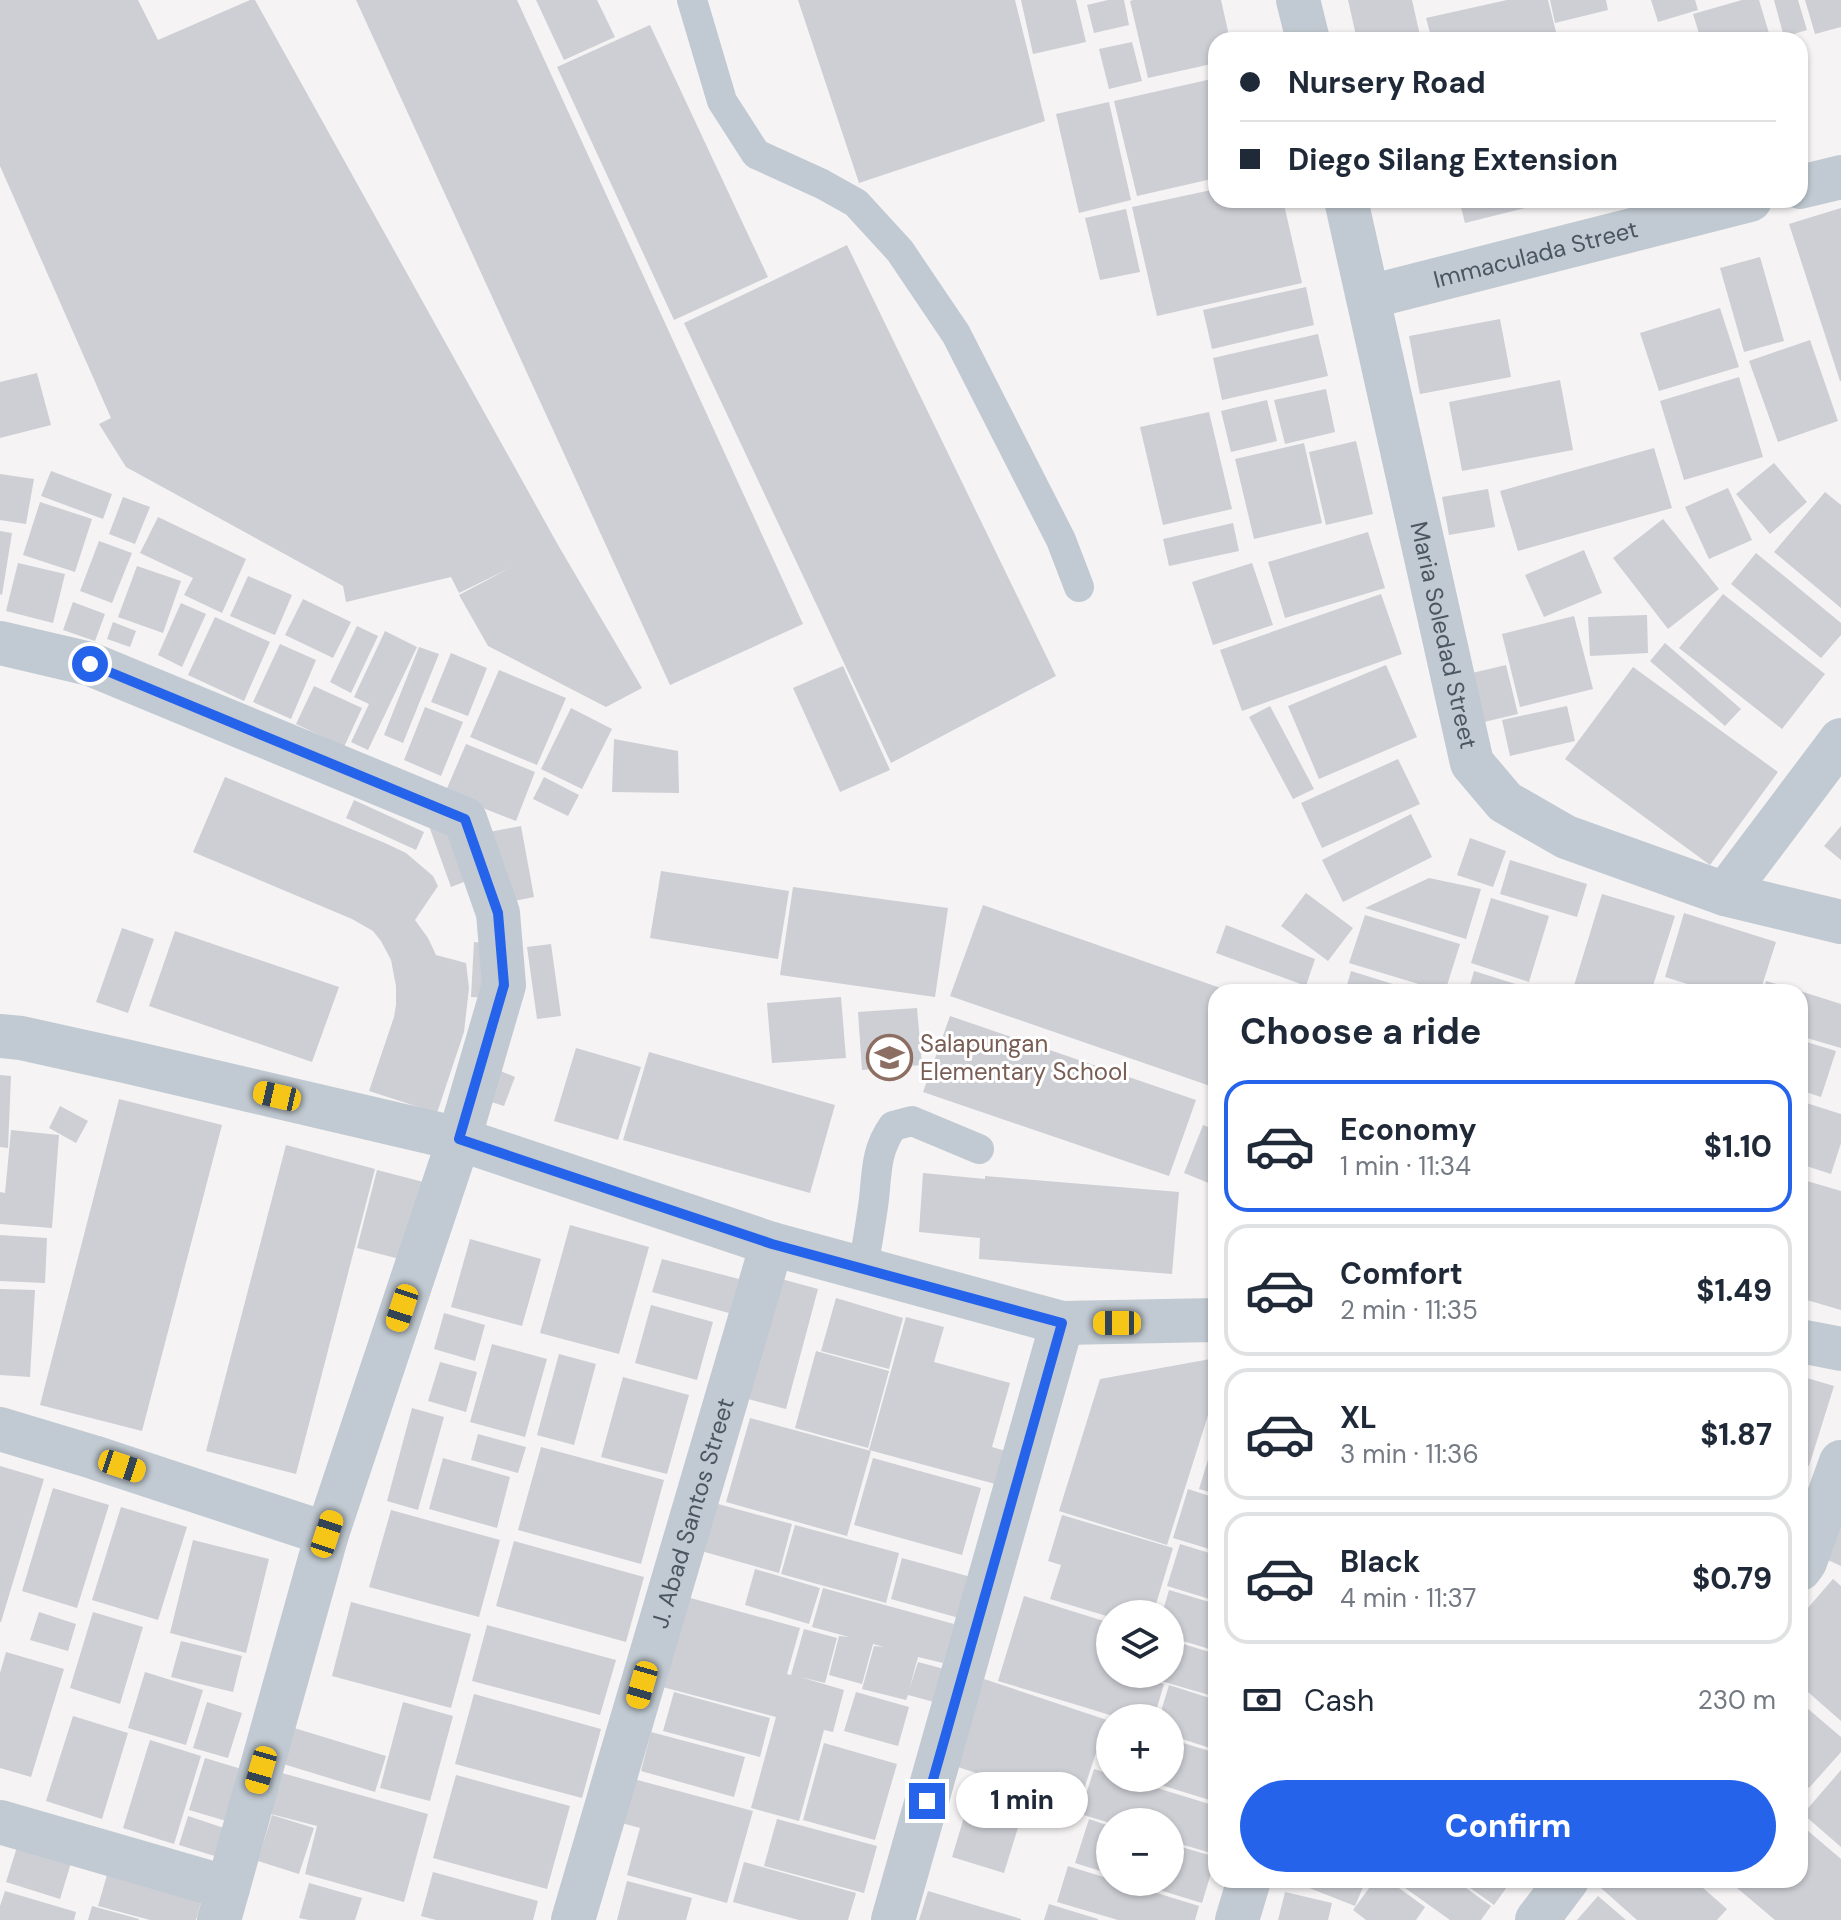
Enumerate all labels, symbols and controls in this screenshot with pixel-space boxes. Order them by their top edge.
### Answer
text: Nursery Road [1288,63,1486,102]
text: Diego Silang Extension [1288,140,1618,179]
street label: Immaculada Street [1430,213,1641,295]
street label: Maria Soledad Street [1403,518,1484,752]
route start [72,646,108,682]
text: Choose a ride [1240,1008,1481,1055]
place label: Salapungan Elementary School [920,1028,1128,1087]
school or university icon: Salapungan Elementary School [865,1034,913,1082]
car [251,1079,303,1113]
icon: car [1244,1110,1316,1182]
text: Economy [1340,1110,1477,1149]
text: $1.10 [1704,1127,1772,1166]
text: 1 min · 11:34 [1340,1149,1471,1183]
icon: car [1244,1254,1316,1326]
text: Comfort [1340,1254,1463,1293]
text: $1.49 [1696,1271,1772,1310]
car [383,1281,421,1335]
text: 2 min · 11:35 [1340,1293,1478,1327]
car [1093,1311,1141,1335]
street label: J. Abad Santos Street [644,1394,741,1632]
icon: car [1244,1398,1316,1470]
text: XL [1340,1398,1377,1437]
text: $1.87 [1700,1415,1772,1454]
text: 3 min · 11:36 [1340,1437,1479,1471]
car [95,1447,149,1485]
car [308,1507,346,1561]
icon: car [1244,1542,1316,1614]
text: Black [1340,1542,1420,1581]
text: $0.79 [1692,1559,1772,1598]
text: 4 min · 11:37 [1340,1581,1476,1615]
map controls [1096,1600,1184,1896]
button: layers [1096,1600,1184,1688]
car [624,1659,660,1711]
icon: cash [1240,1678,1284,1722]
text: Cash [1304,1681,1374,1720]
text: 230 m [1698,1683,1776,1717]
button: + [1096,1704,1184,1792]
car [243,1744,279,1796]
callout: 1 min [955,1773,1087,1829]
button: Confirm [1240,1780,1776,1872]
route end [909,1783,945,1819]
text: 1 min [990,1783,1054,1817]
button: − [1096,1808,1184,1896]

